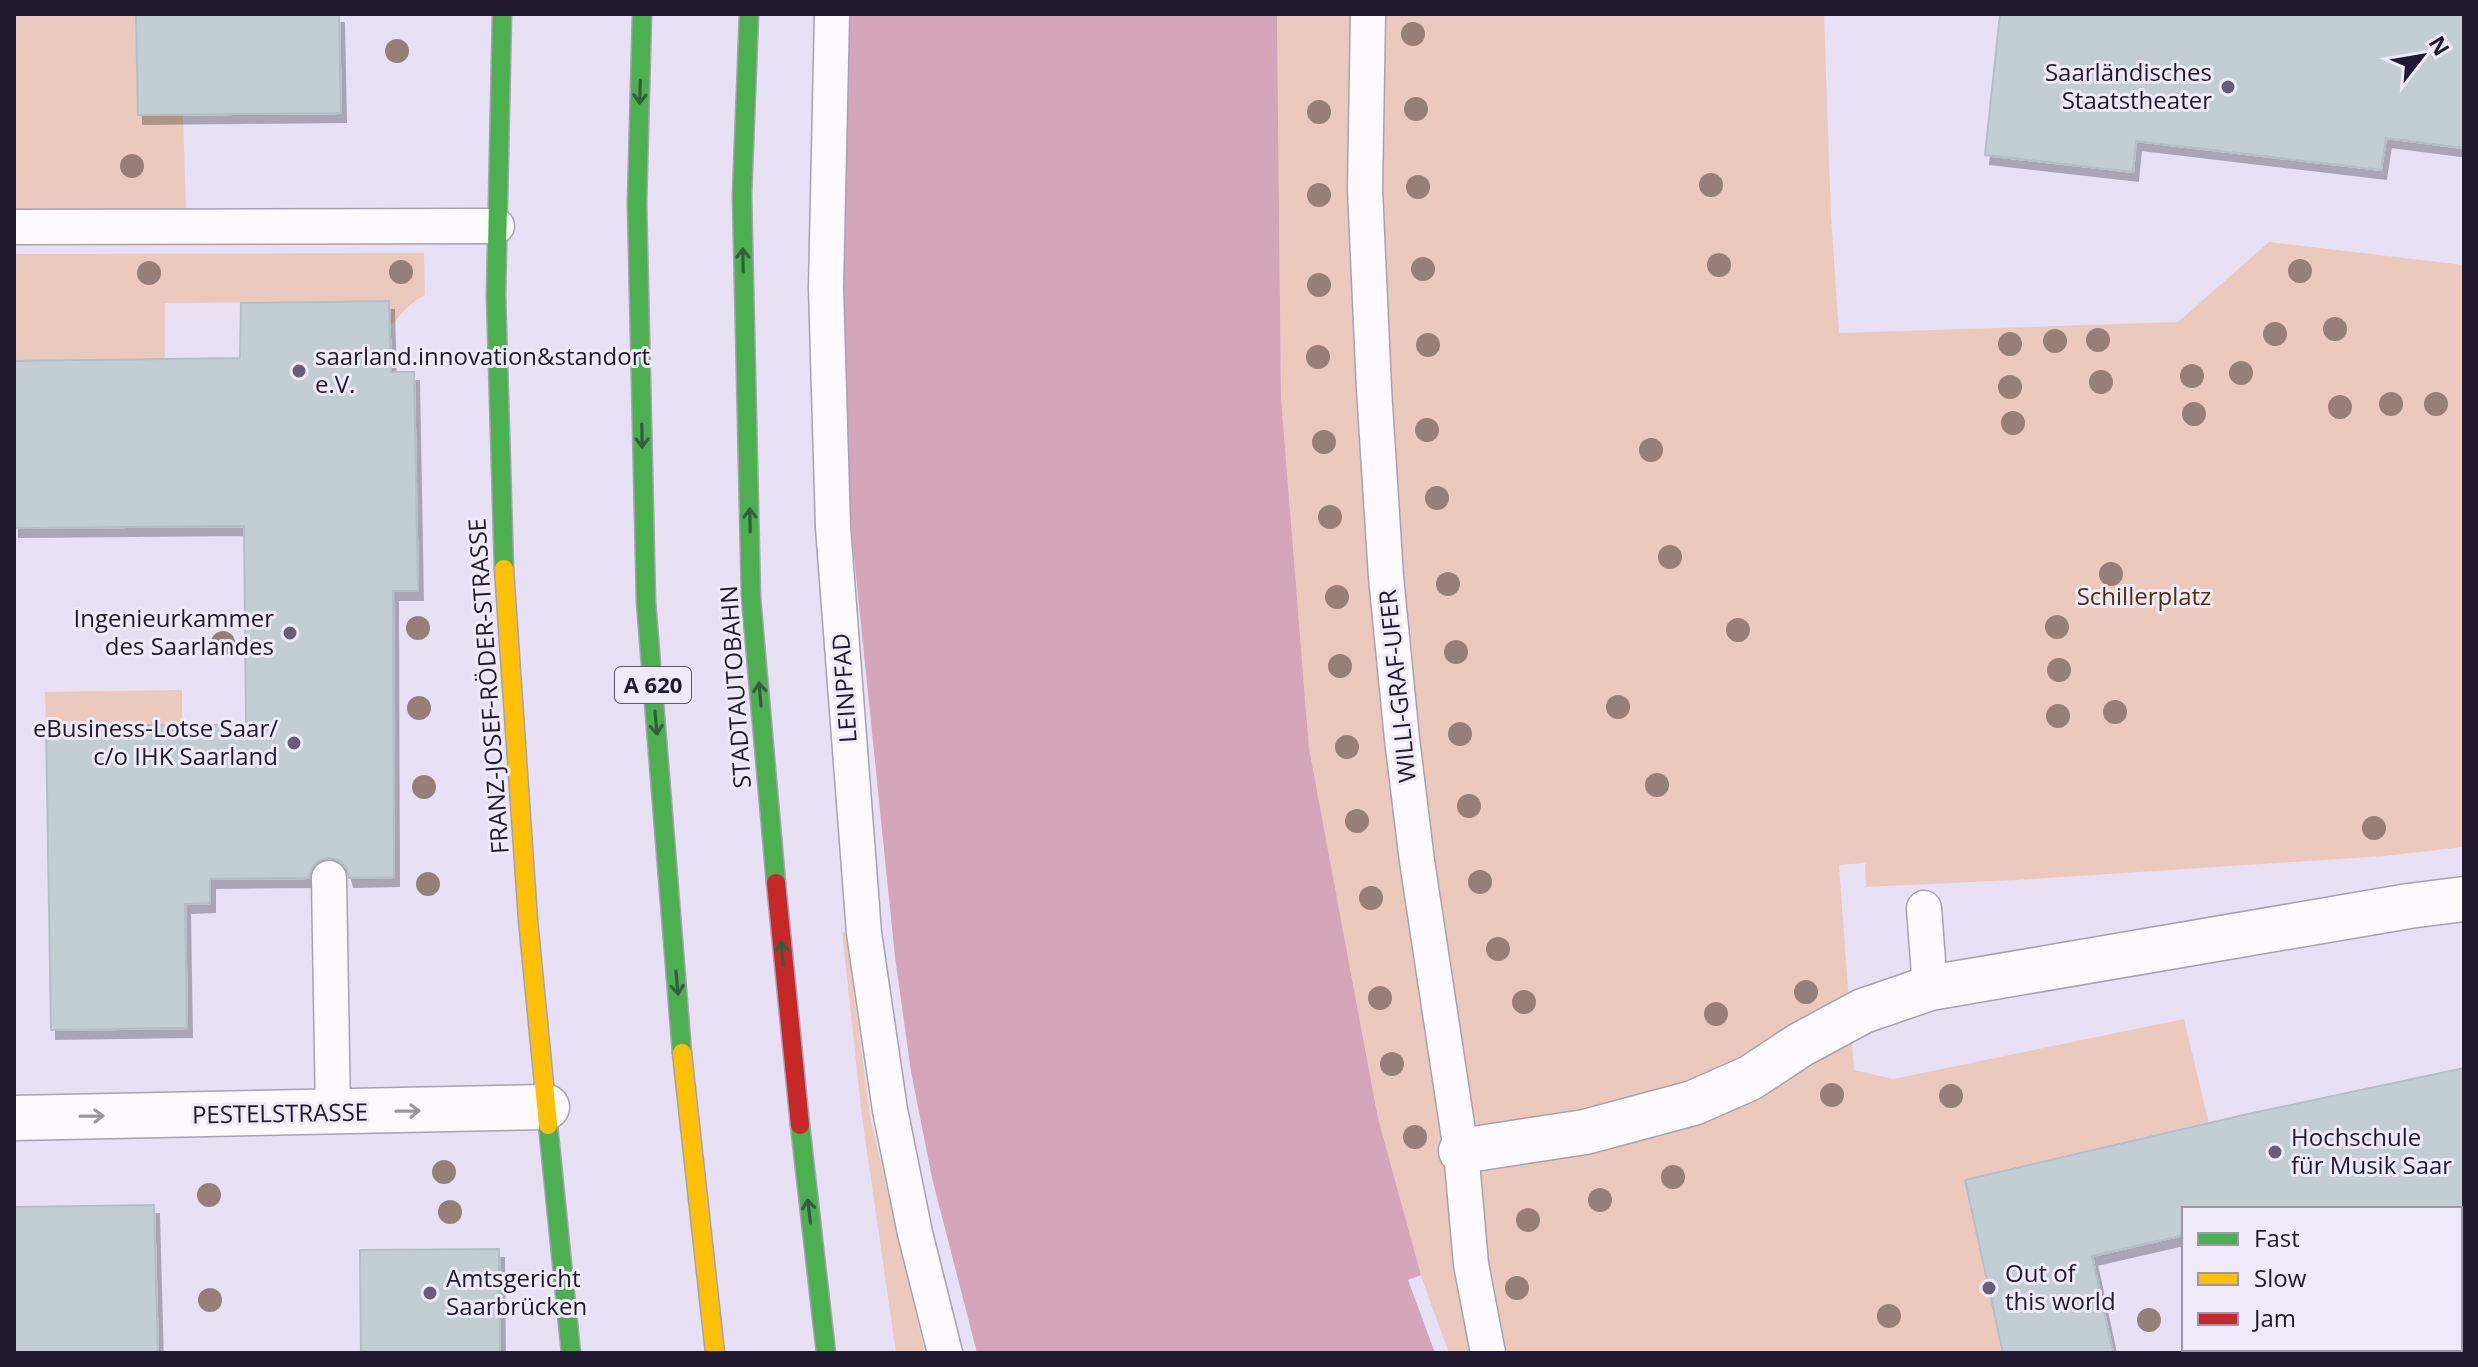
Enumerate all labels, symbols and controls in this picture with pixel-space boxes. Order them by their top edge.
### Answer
north arrow [2382,16,2462,96]
text: N [2423,30,2457,61]
place label: Saarländisches Staatstheater [2045,55,2212,116]
one-way arrow [632,78,648,105]
marker: Saarländisches Staatstheater [2219,78,2237,96]
one-way arrow [736,247,751,274]
place label: saarland.innovation&standort e.V. [315,339,650,400]
marker: saarland.innovation&standort e.V. [290,362,308,380]
one-way arrow [635,422,650,449]
one-way arrow [742,507,757,534]
street label: FRANZ-JOSEF-RÖDER-STRASSE [459,517,516,855]
park label: Schillerplatz [2077,579,2211,612]
street label: STADTAUTOBAHN [711,585,758,790]
street label: WILLI-GRAF-UFER [1370,588,1423,784]
place label: Ingenieurkammer des Saarlandes [74,601,274,662]
marker: Ingenieurkammer des Saarlandes [281,624,299,642]
street label: LEINPFAD [823,632,864,744]
road number: A 620 [615,667,691,703]
one-way arrow [752,681,767,707]
one-way arrow [649,709,664,736]
place label: eBusiness-Lotse Saar/ c/o IHK Saarland [33,711,278,772]
marker: eBusiness-Lotse Saar/ c/o IHK Saarland [285,734,303,752]
one-way arrow [774,940,789,967]
one-way arrow [669,969,684,996]
street label: PESTELSTRASSE [192,1094,368,1131]
one-way arrow [394,1103,421,1119]
one-way arrow [78,1109,105,1124]
place label: Hochschule für Musik Saar [2291,1120,2452,1181]
marker: Hochschule für Musik Saar [2266,1143,2284,1161]
one-way arrow [802,1198,817,1225]
legend [2182,1207,2462,1351]
text: Fast [2254,1221,2300,1254]
place label: Out of this world [2005,1256,2116,1317]
place label: Amtsgericht Saarbrücken [446,1261,587,1322]
text: Slow [2254,1261,2307,1294]
marker: Out of this world [1980,1279,1998,1297]
marker: Amtsgericht Saarbrücken [421,1284,439,1302]
text: Jam [2252,1301,2296,1334]

